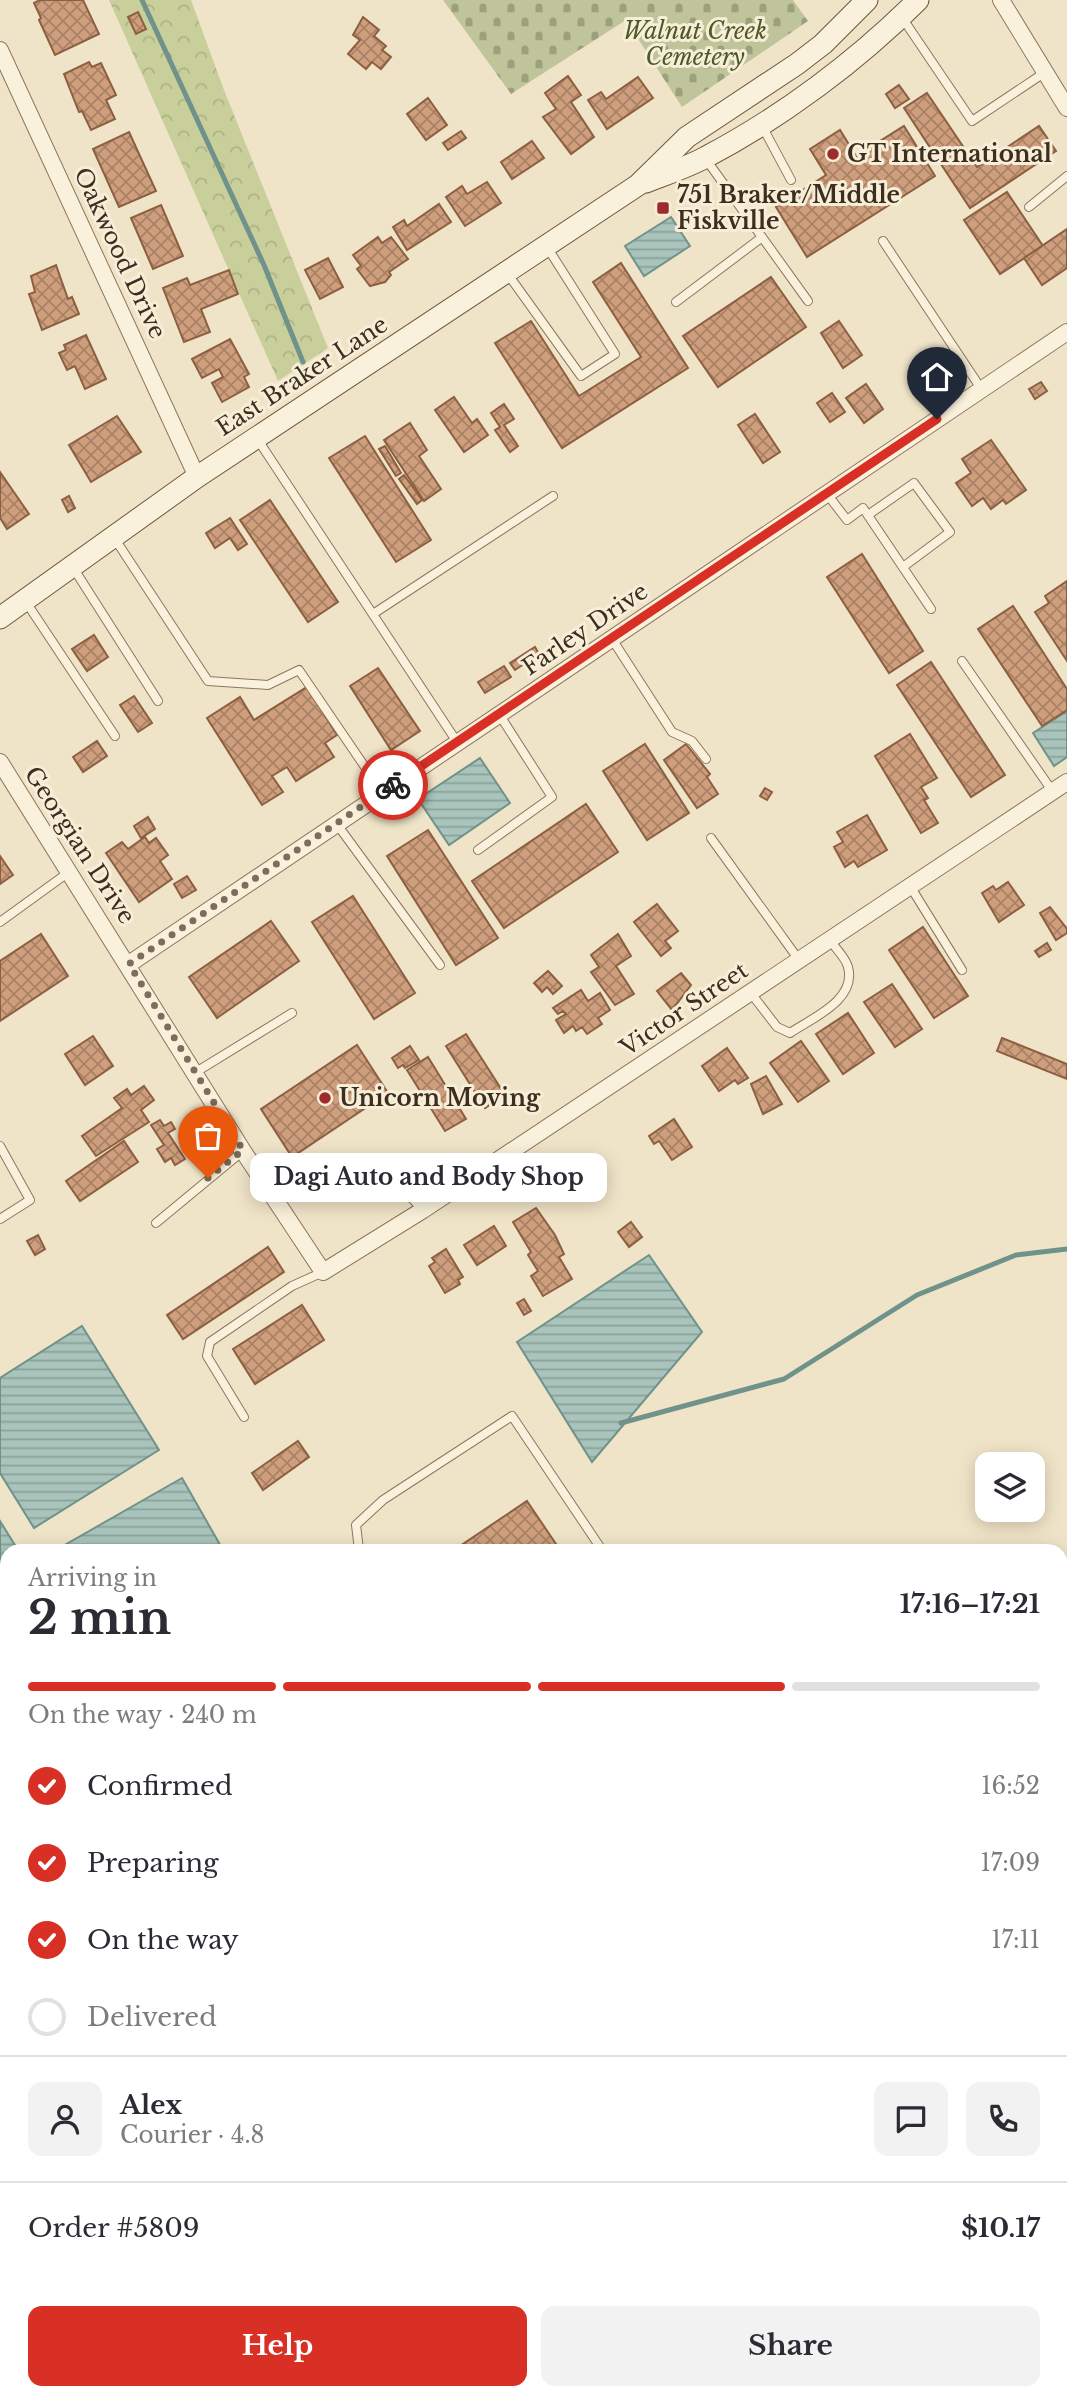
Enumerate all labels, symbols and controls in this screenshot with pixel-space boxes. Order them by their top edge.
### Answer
park label: Walnut Creek Cemetery [623,17,767,71]
place label: GT International [847,140,1052,168]
marker: GT International [825,146,841,162]
street label: Oakwood Drive [68,163,172,343]
place label: 751 Braker/Middle Fiskville [677,181,900,235]
marker: 751 Braker/Middle Fiskville [655,200,671,216]
street label: East Braker Lane [211,310,393,442]
pin [907,347,967,419]
icon: home [918,358,956,396]
street label: Farley Drive [517,577,653,681]
courier [358,750,428,820]
street label: Georgian Drive [19,761,141,929]
icon: bike [374,766,412,804]
street label: Victor Street [614,956,753,1063]
place label: Unicorn Moving [339,1084,541,1112]
marker: Unicorn Moving [317,1090,333,1106]
pin [178,1106,238,1178]
icon: bag [189,1117,227,1155]
callout: Dagi Auto and Body Shop [250,1154,607,1202]
text: Dagi Auto and Body Shop [273,1163,584,1191]
map controls [975,1452,1045,1522]
button: layers [975,1452,1045,1522]
text: Arriving in [28,1564,157,1592]
text: 17:16–17:21 [900,1588,1040,1620]
text: 2 min [28,1589,171,1646]
text: On the way · 240 m [28,1701,257,1729]
icon: check [28,1767,66,1805]
text: Confirmed [87,1770,232,1802]
text: 16:52 [981,1772,1040,1800]
icon: check [28,1844,66,1882]
text: Preparing [87,1847,219,1879]
text: 17:09 [980,1849,1040,1877]
icon: check [28,1921,66,1959]
text: On the way [87,1924,239,1956]
text: 17:11 [991,1926,1040,1954]
text: Delivered [87,2001,217,2033]
button: person [28,2082,102,2156]
button: chat [874,2082,948,2156]
button: phone [966,2082,1040,2156]
text: Alex [120,2089,182,2121]
text: Courier · 4.8 [120,2121,265,2149]
text: Order #5809 [28,2212,200,2244]
text: $10.17 [961,2212,1040,2244]
button: Help [28,2306,527,2386]
button: Share [541,2306,1040,2386]

